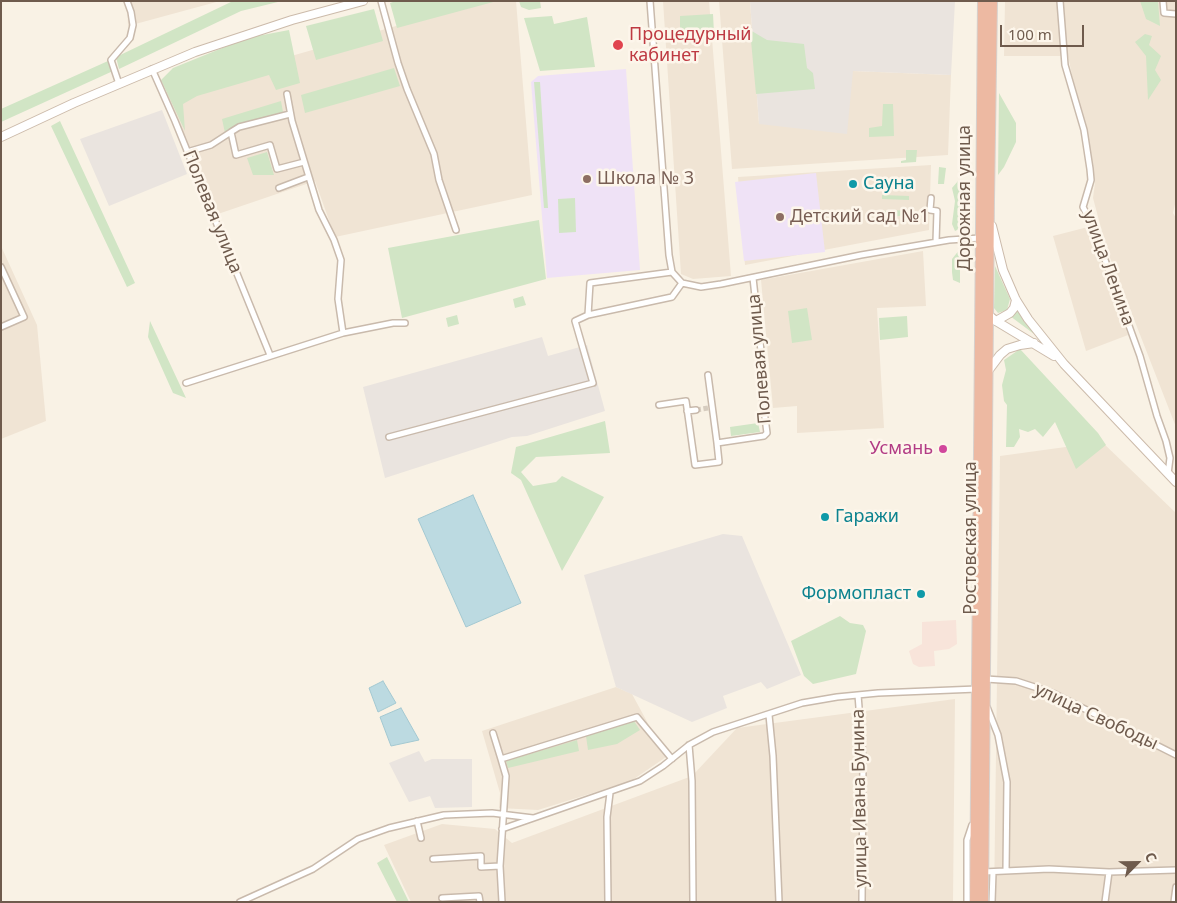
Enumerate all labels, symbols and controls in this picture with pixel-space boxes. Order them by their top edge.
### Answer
scale bar [1002,15,1086,47]
place label: Процедурный кабинет [629,24,752,66]
text: 100 m [1008,24,1052,44]
marker: Процедурный кабинет [611,38,625,52]
street label: Дорожная улица [954,125,976,271]
street label: Полевая улица [178,147,246,277]
place label: Школа № 3 [597,168,694,190]
marker: Школа № 3 [581,173,593,185]
place label: Сауна [863,173,915,195]
marker: Сауна [847,178,859,190]
place label: Детский сад №1 [790,206,930,228]
street label: улица Ленина [1077,207,1139,329]
marker: Детский сад №1 [774,211,786,223]
street label: Полевая улица [744,293,776,425]
place label: Усмань [869,438,933,460]
marker: Усмань [937,443,949,455]
street label: Ростовская улица [960,461,982,615]
place label: Гаражи [835,506,899,528]
marker: Гаражи [819,511,831,523]
place label: Формопласт [801,583,911,605]
marker: Формопласт [915,588,927,600]
street label: улица Свободы [1031,679,1161,755]
street label: улица Ивана Бунина [848,709,872,887]
north arrow [1112,838,1162,888]
text: С [1141,849,1162,865]

